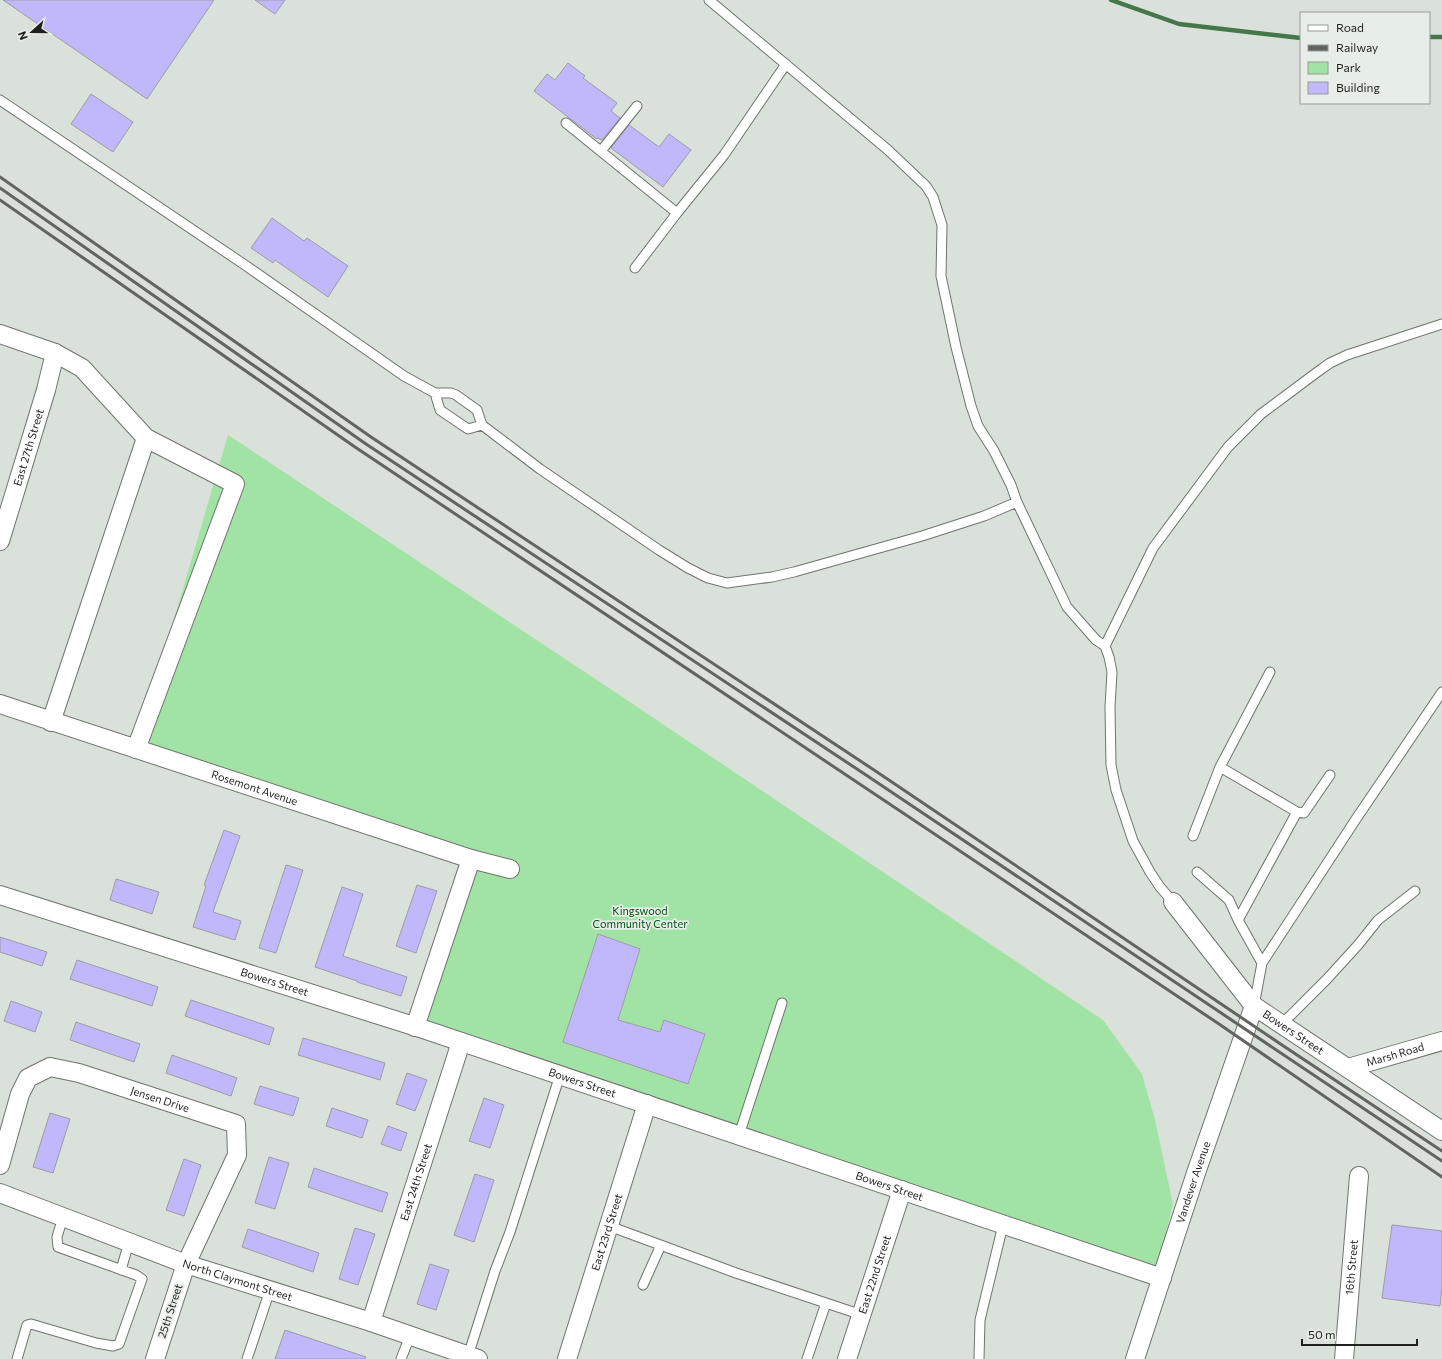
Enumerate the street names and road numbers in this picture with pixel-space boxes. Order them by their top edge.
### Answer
street label: East 27th Street [10,407,46,487]
street label: Rosemont Avenue [210,767,300,808]
street label: Bowers Street [239,965,311,998]
street label: Bowers Street [1261,1007,1327,1057]
street label: Marsh Road [1365,1040,1425,1068]
street label: Bowers Street [547,1065,619,1100]
street label: Jensen Drive [129,1083,191,1115]
street label: Vandever Avenue [1173,1139,1213,1225]
street label: East 24th Street [397,1141,434,1222]
street label: Bowers Street [854,1168,926,1203]
street label: East 23rd Street [588,1191,625,1272]
street label: East 22nd Street [855,1233,893,1315]
street label: 16th Street [1342,1239,1360,1295]
street label: North Claymont Street [181,1256,294,1303]
street label: 25th Street [155,1282,185,1340]

